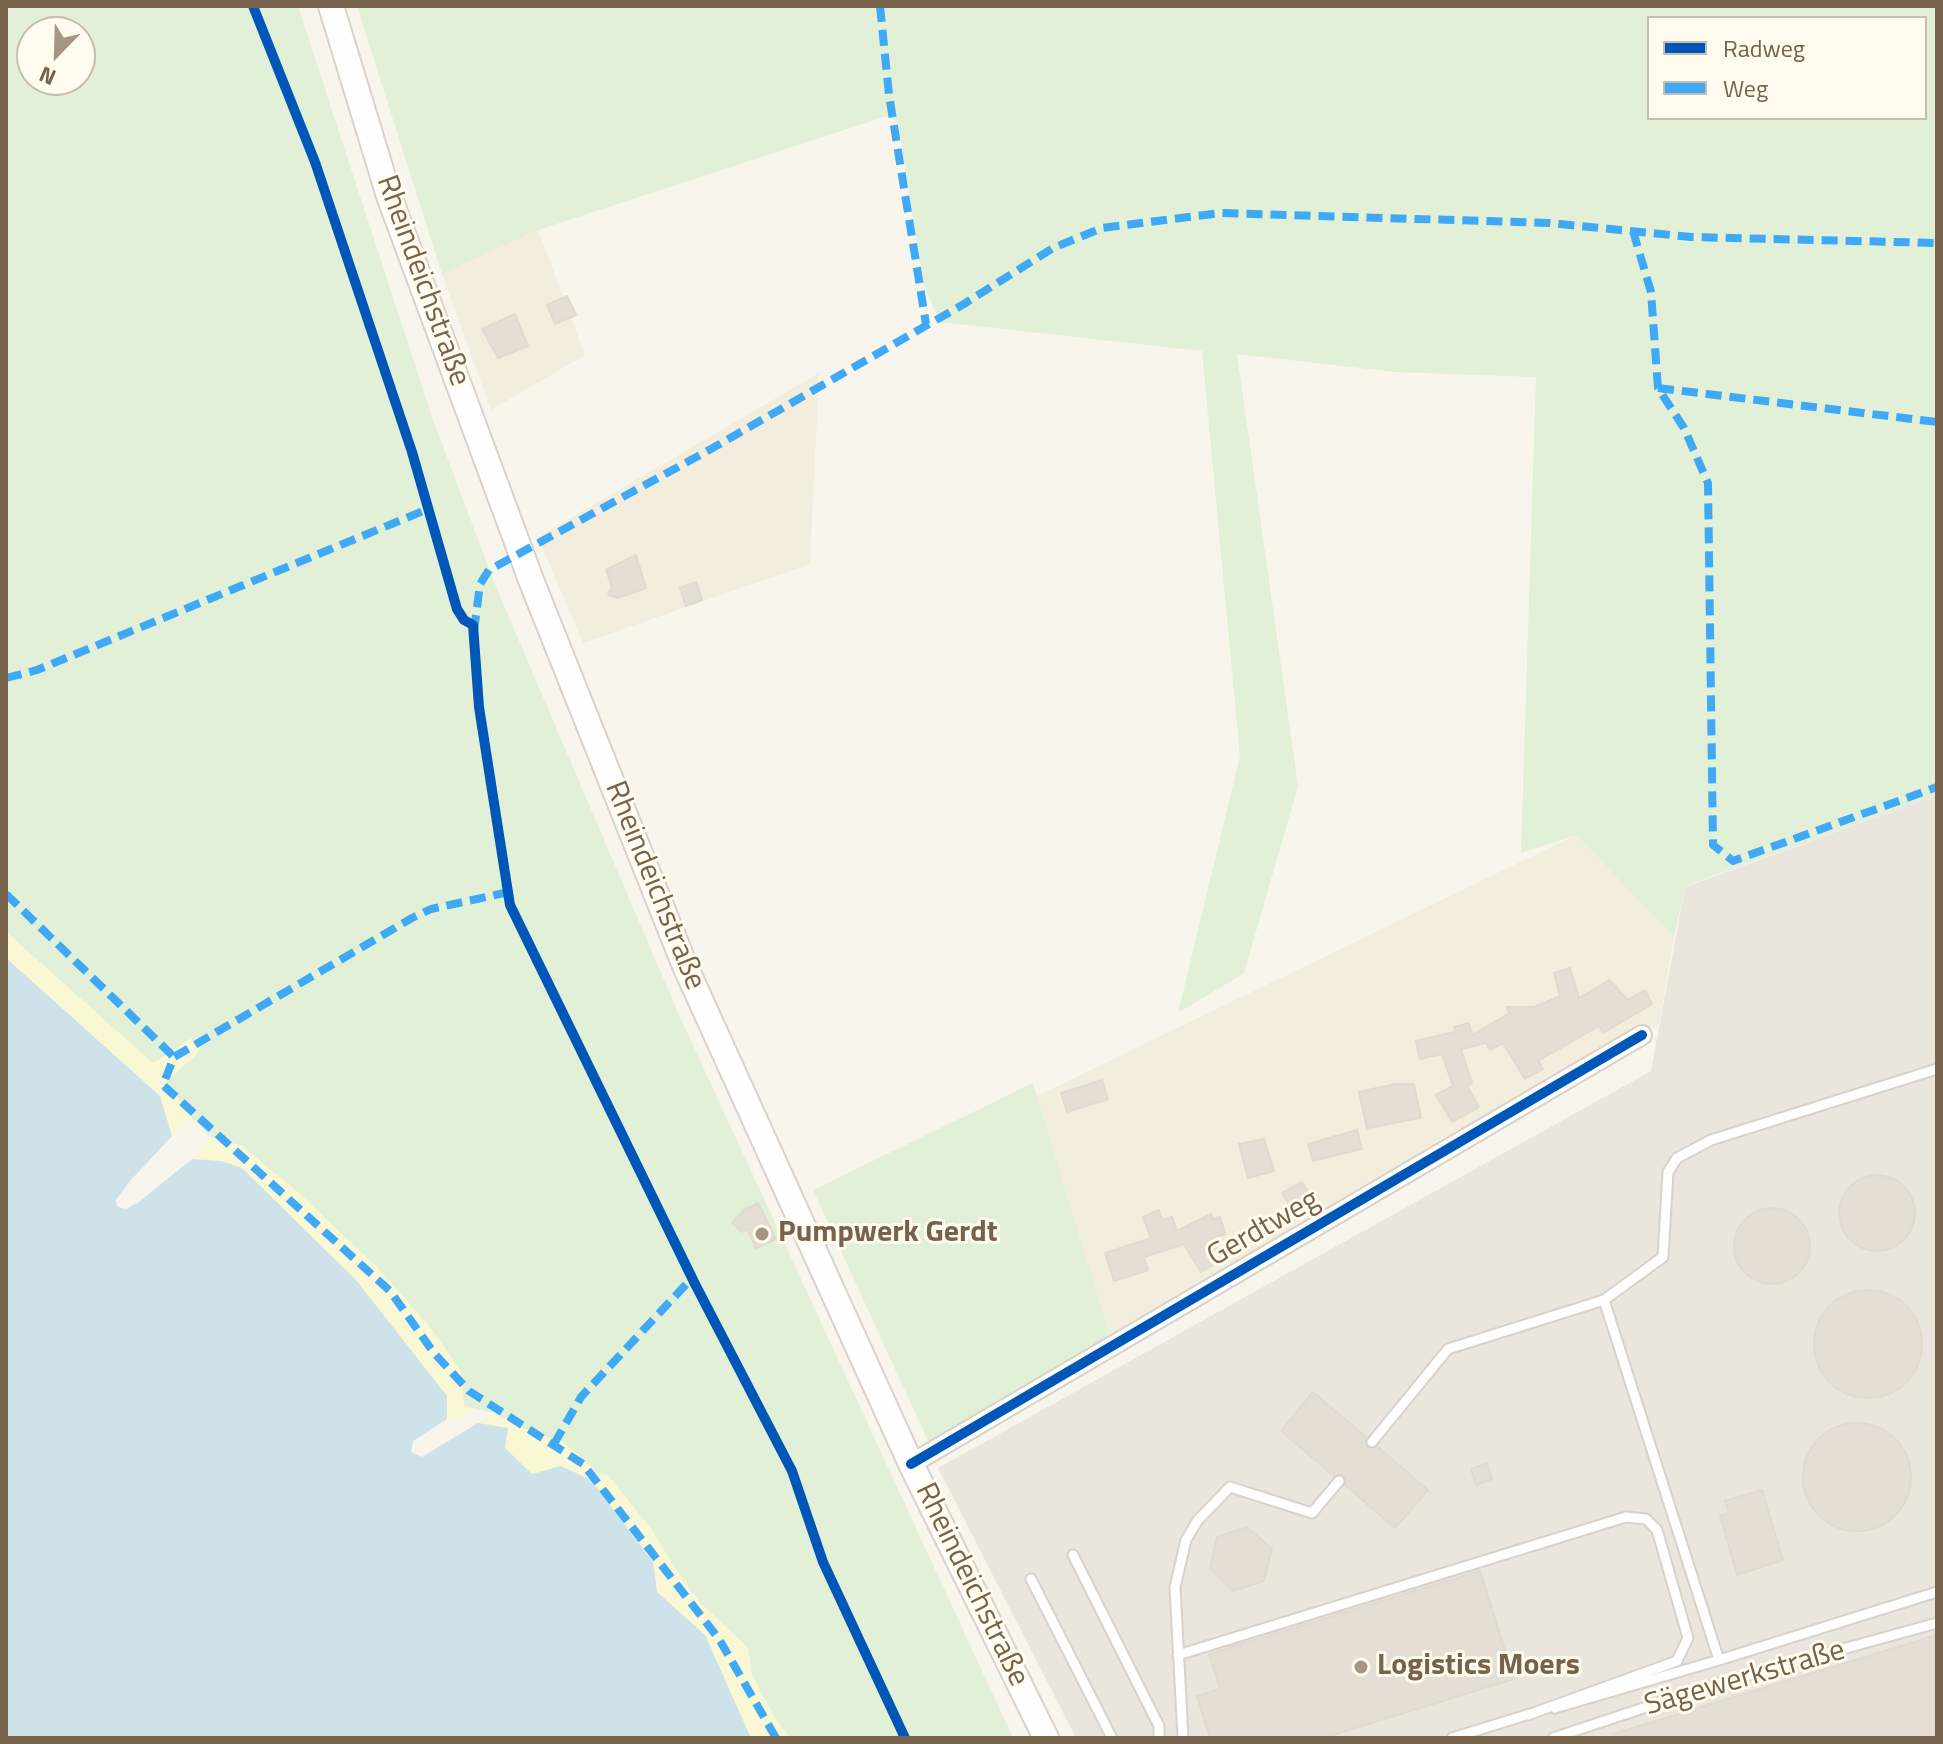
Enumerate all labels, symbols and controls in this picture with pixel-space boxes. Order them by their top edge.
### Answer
north arrow [16,16,96,96]
legend [1647,16,1927,120]
text: Radweg [1723,30,1805,66]
text: N [34,58,61,95]
text: Weg [1723,70,1768,106]
street label: Rheindeichstraße [367,171,477,391]
street label: Rheindeichstraße [596,777,712,995]
street label: Gerdtweg [1202,1183,1326,1275]
place label: Pumpwerk Gerdt [778,1216,998,1252]
marker: Pumpwerk Gerdt [753,1225,771,1243]
street label: Rheindeichstraße [906,1478,1036,1692]
street label: Sägewerkstraße [1641,1633,1849,1725]
place label: Logistics Moers [1377,1649,1580,1685]
marker: Logistics Moers [1352,1658,1370,1676]

